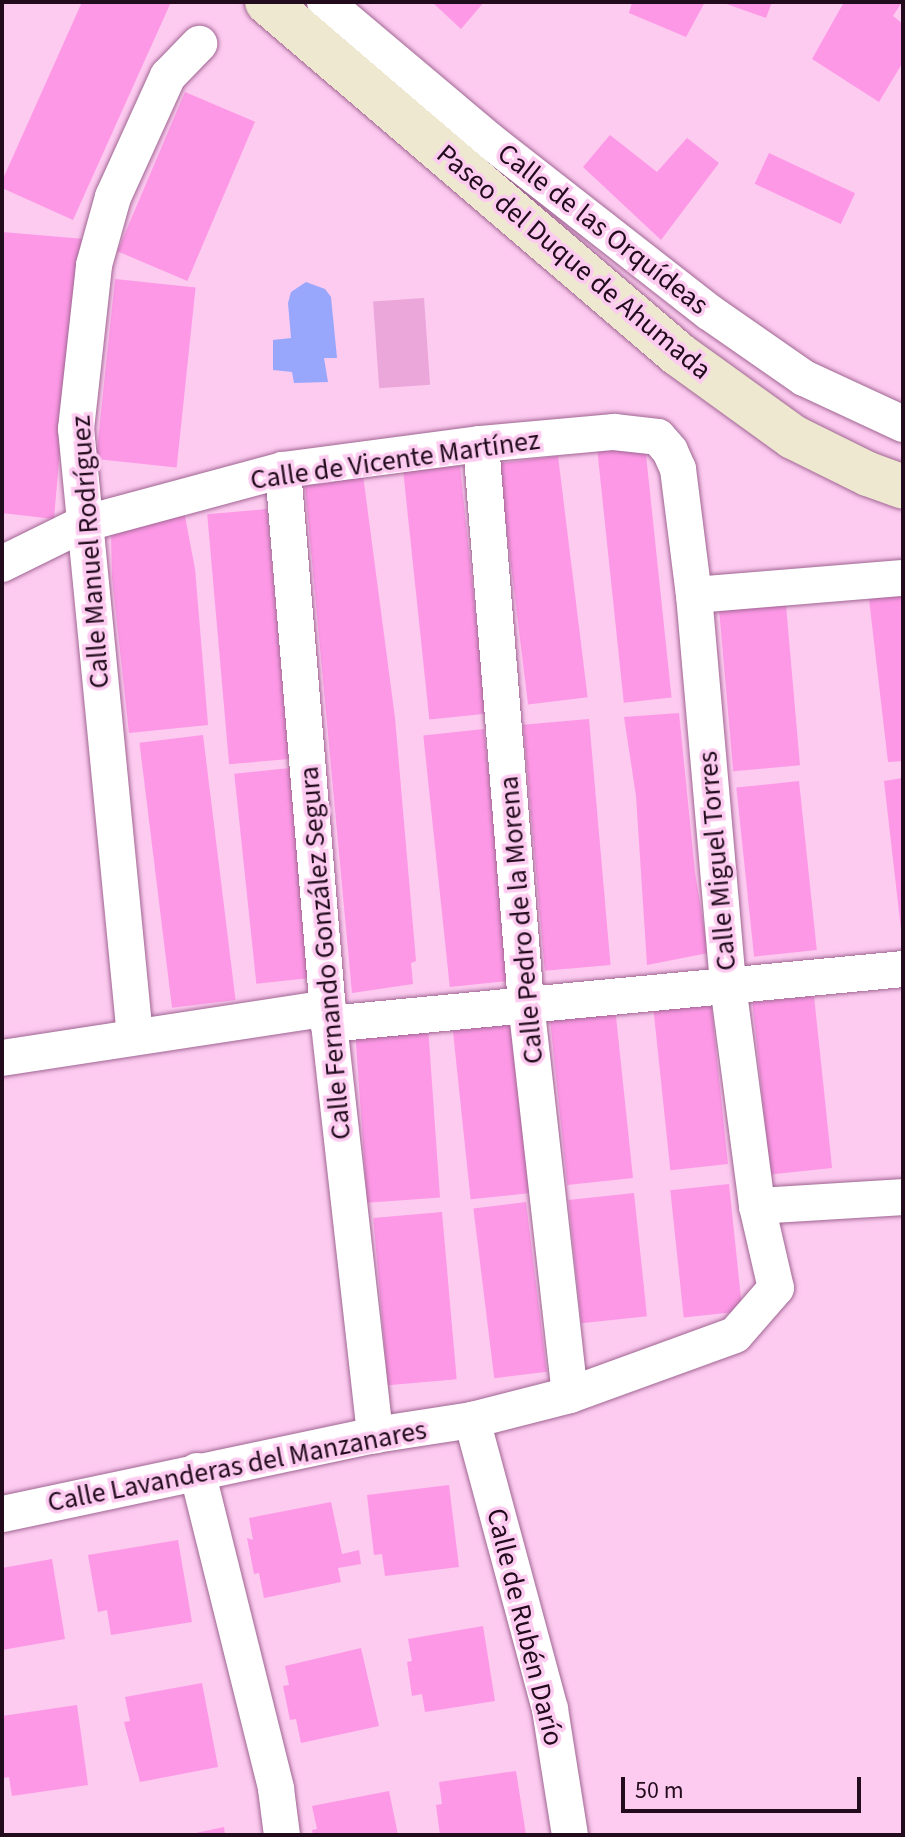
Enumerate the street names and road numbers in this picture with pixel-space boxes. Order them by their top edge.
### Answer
street label: Calle de las Orquídeas [491,136,715,322]
street label: Paseo del Duque de Ahumada [430,137,718,387]
street label: Calle Manuel Rodríguez [64,414,116,690]
street label: Calle de Vicente Martínez [248,423,542,497]
street label: Calle Miguel Torres [691,750,743,972]
street label: Calle Fernando González Segura [292,765,358,1141]
street label: Calle Pedro de la Morena [492,775,550,1065]
street label: Calle Lavanderas del Manzanares [45,1413,429,1519]
street label: Calle de Rubén Darío [479,1505,571,1749]

